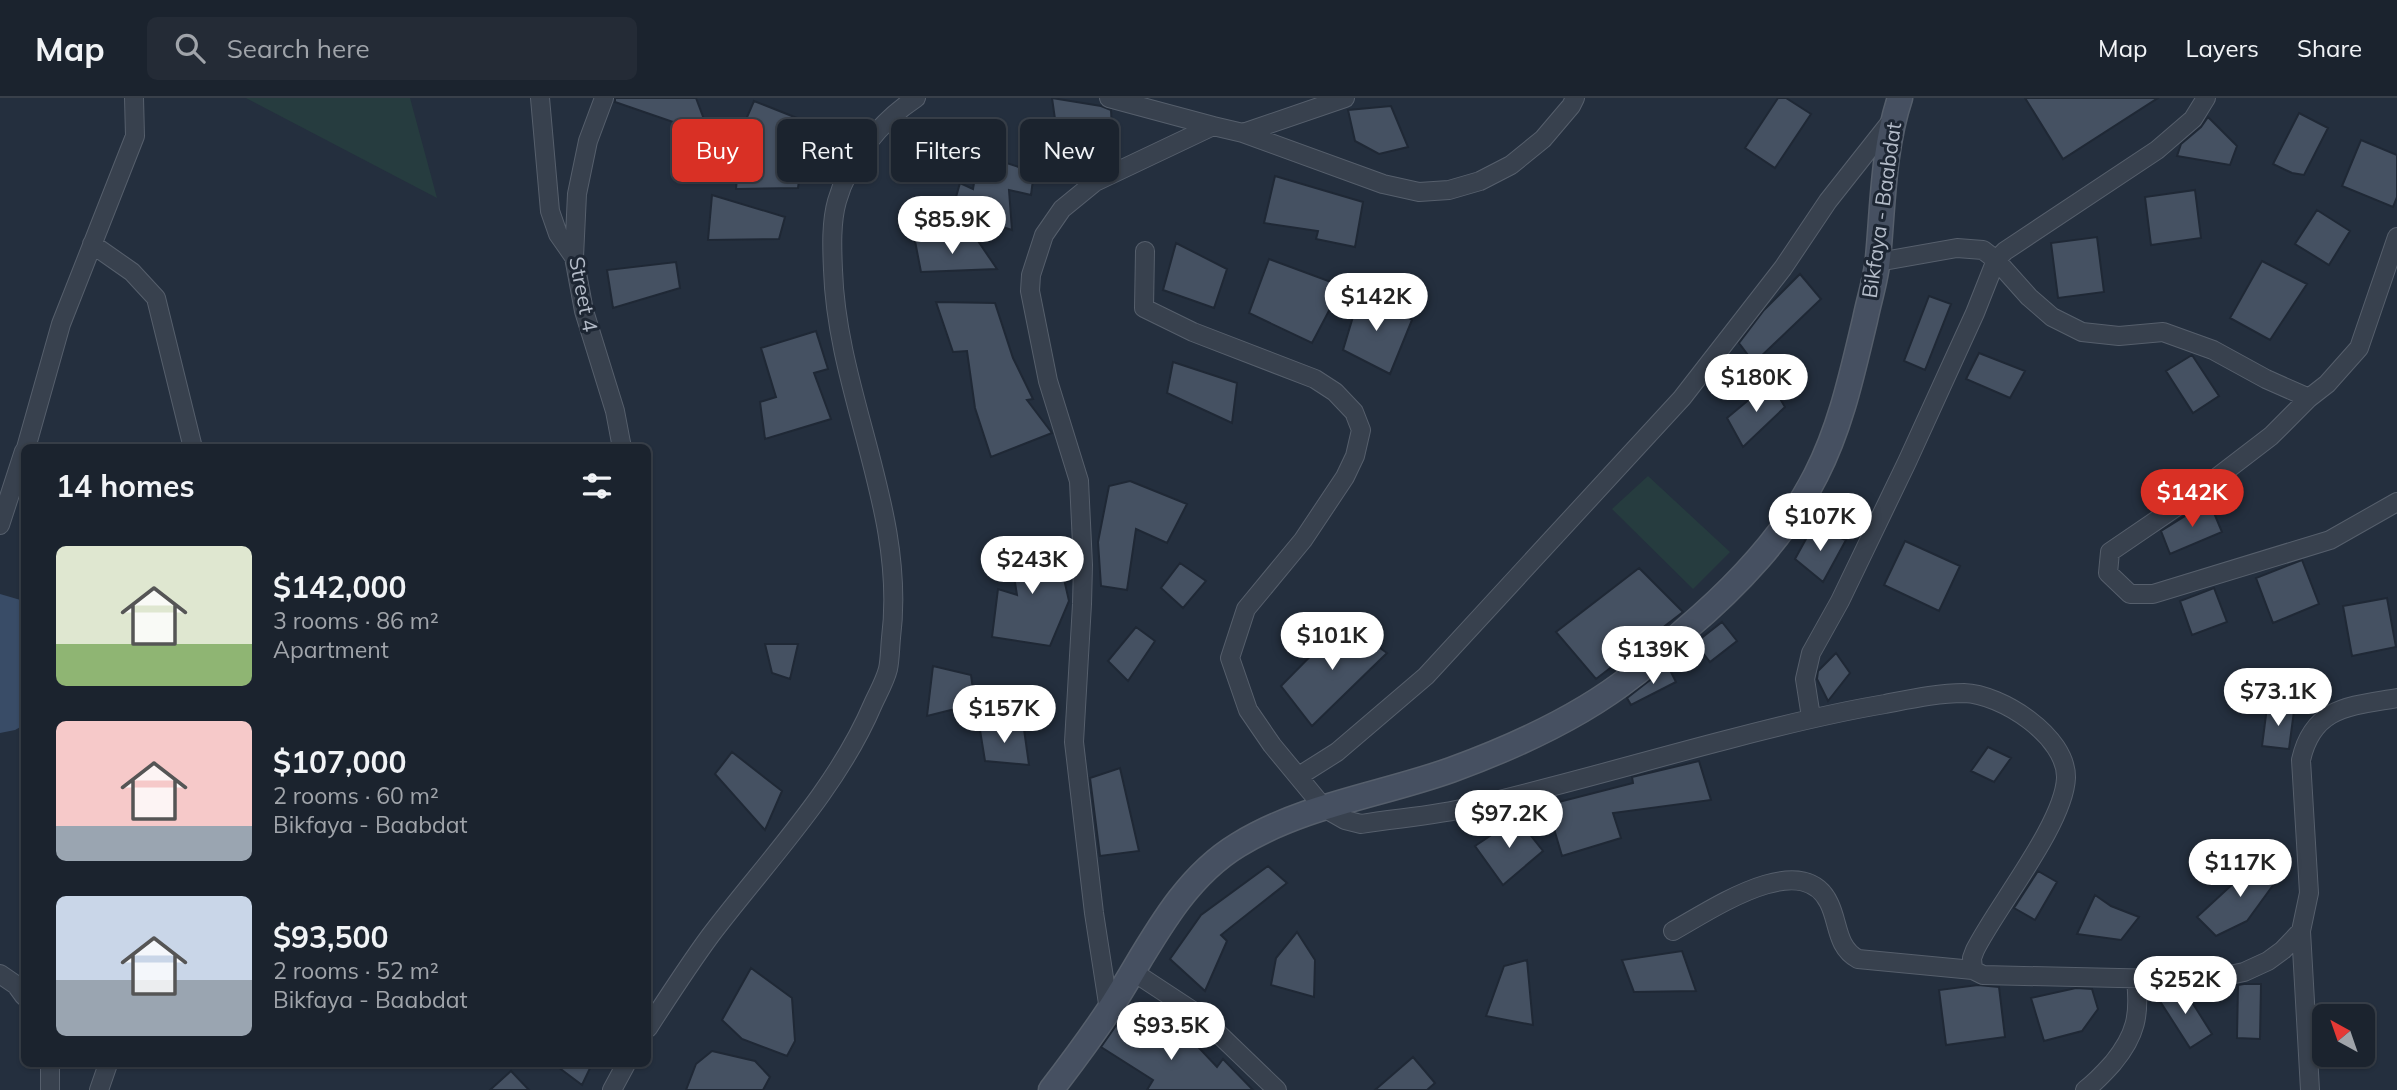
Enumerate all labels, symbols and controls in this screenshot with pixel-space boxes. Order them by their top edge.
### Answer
search box [147,17,637,80]
text: Map [35,28,105,69]
icon: search [171,29,209,67]
text: Search here [227,32,370,65]
text: Map [2098,33,2147,63]
text: Layers [2185,33,2259,63]
text: Share [2297,33,2362,63]
chip: Buy [672,119,763,182]
chip: Rent [777,119,877,182]
chip: Filters [891,119,1006,182]
chip: New [1020,119,1119,182]
street label: Bikfaya - Baabdat [1856,120,1906,300]
pin: $85.9K [895,197,1009,256]
text: $85.9K [914,204,990,233]
street label: Street 4 [564,254,604,334]
pin: $142K [1327,274,1425,333]
text: $142K [1341,281,1411,310]
pin: $180K [1707,354,1805,414]
text: $180K [1721,362,1791,391]
text: 14 homes [56,467,195,505]
icon: filters [578,467,616,505]
pin: $142K [2143,470,2241,529]
text: $142K [2157,477,2227,506]
pin: $107K [1771,494,1869,553]
text: $107K [1785,501,1855,530]
pin: $243K [983,536,1081,596]
text: $243K [997,544,1067,573]
text: $142,000 [273,568,406,606]
icon: home [112,574,196,658]
text: 3 rooms · 86 m² [273,606,439,635]
pin: $101K [1283,612,1381,672]
text: $101K [1297,620,1367,649]
pin: $139K [1604,626,1702,686]
text: $139K [1618,634,1688,663]
text: Apartment [273,635,389,664]
pin: $73.1K [2221,668,2335,728]
text: $73.1K [2240,676,2316,705]
pin: $157K [955,686,1053,745]
text: $157K [969,693,1039,722]
text: $107,000 [273,743,406,781]
icon: home [112,749,196,833]
text: 2 rooms · 60 m² [273,781,439,810]
pin: $97.2K [1452,790,1566,850]
text: $97.2K [1471,798,1547,827]
text: Bikfaya - Baabdat [273,810,468,839]
pin: $117K [2191,840,2289,899]
text: $117K [2205,847,2275,876]
text: $93,500 [273,918,388,956]
icon: home [112,924,196,1008]
text: 2 rooms · 52 m² [273,956,439,985]
pin: $252K [2136,956,2234,1016]
text: $252K [2150,964,2220,993]
text: Bikfaya - Baabdat [273,985,468,1014]
pin: $93.5K [1114,1002,1228,1062]
north arrow [2312,1004,2375,1068]
map controls [2312,1004,2375,1067]
text: $93.5K [1133,1010,1209,1039]

